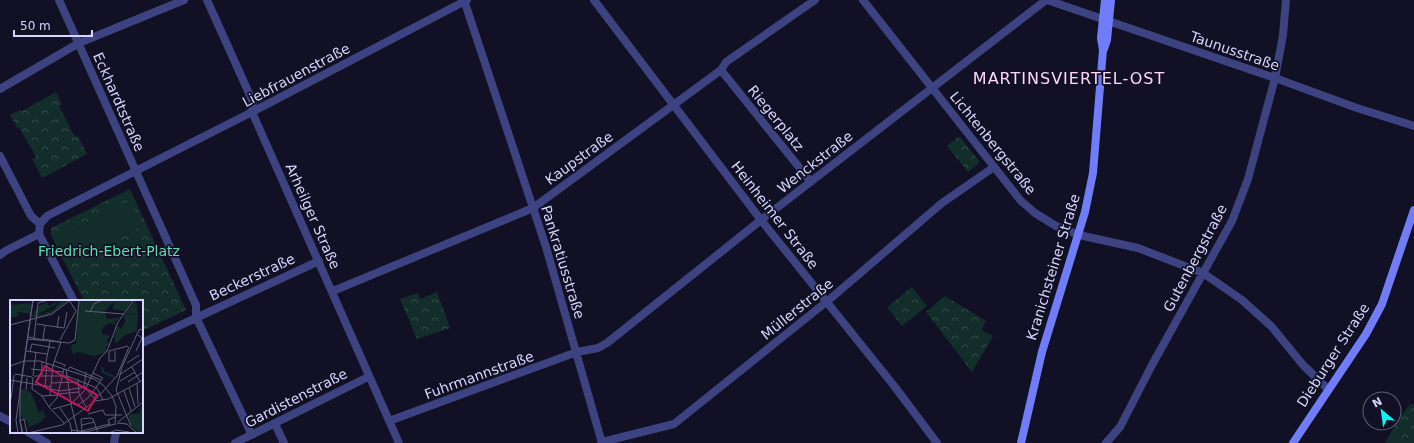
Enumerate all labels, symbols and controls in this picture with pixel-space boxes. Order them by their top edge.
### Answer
scale bar [14,12,92,38]
text: 50 m [20,19,51,33]
street label: Taunusstraße [1187,28,1282,74]
street label: Liebfrauenstraße [240,40,352,110]
street label: Eckhardtstraße [90,50,148,154]
district label: MARTINSVIERTEL-OST [973,69,1165,88]
street label: Riegerplatz [745,82,807,154]
street label: Lichtenbergstraße [947,88,1039,198]
street label: Kaupstraße [542,128,616,188]
street label: Wenckstraße [774,128,856,196]
street label: Heinheimer Straße [728,158,822,272]
street label: Arheilger Straße [282,161,344,271]
street label: Kranichsteiner Straße [1023,192,1083,342]
street label: Gutenbergstraße [1160,202,1230,314]
street label: Pankratiusstraße [538,203,588,321]
park label: Friedrich-Ebert-Platz [38,243,180,259]
street label: Beckerstraße [207,250,297,304]
street label: Müllerstraße [758,275,836,343]
inset map [10,300,143,433]
street label: Dieburger Straße [1294,300,1372,410]
street label: Fuhrmannstraße [422,348,536,402]
street label: Gardistenstraße [242,365,350,431]
north arrow [1362,391,1402,431]
text: N [1370,395,1385,411]

